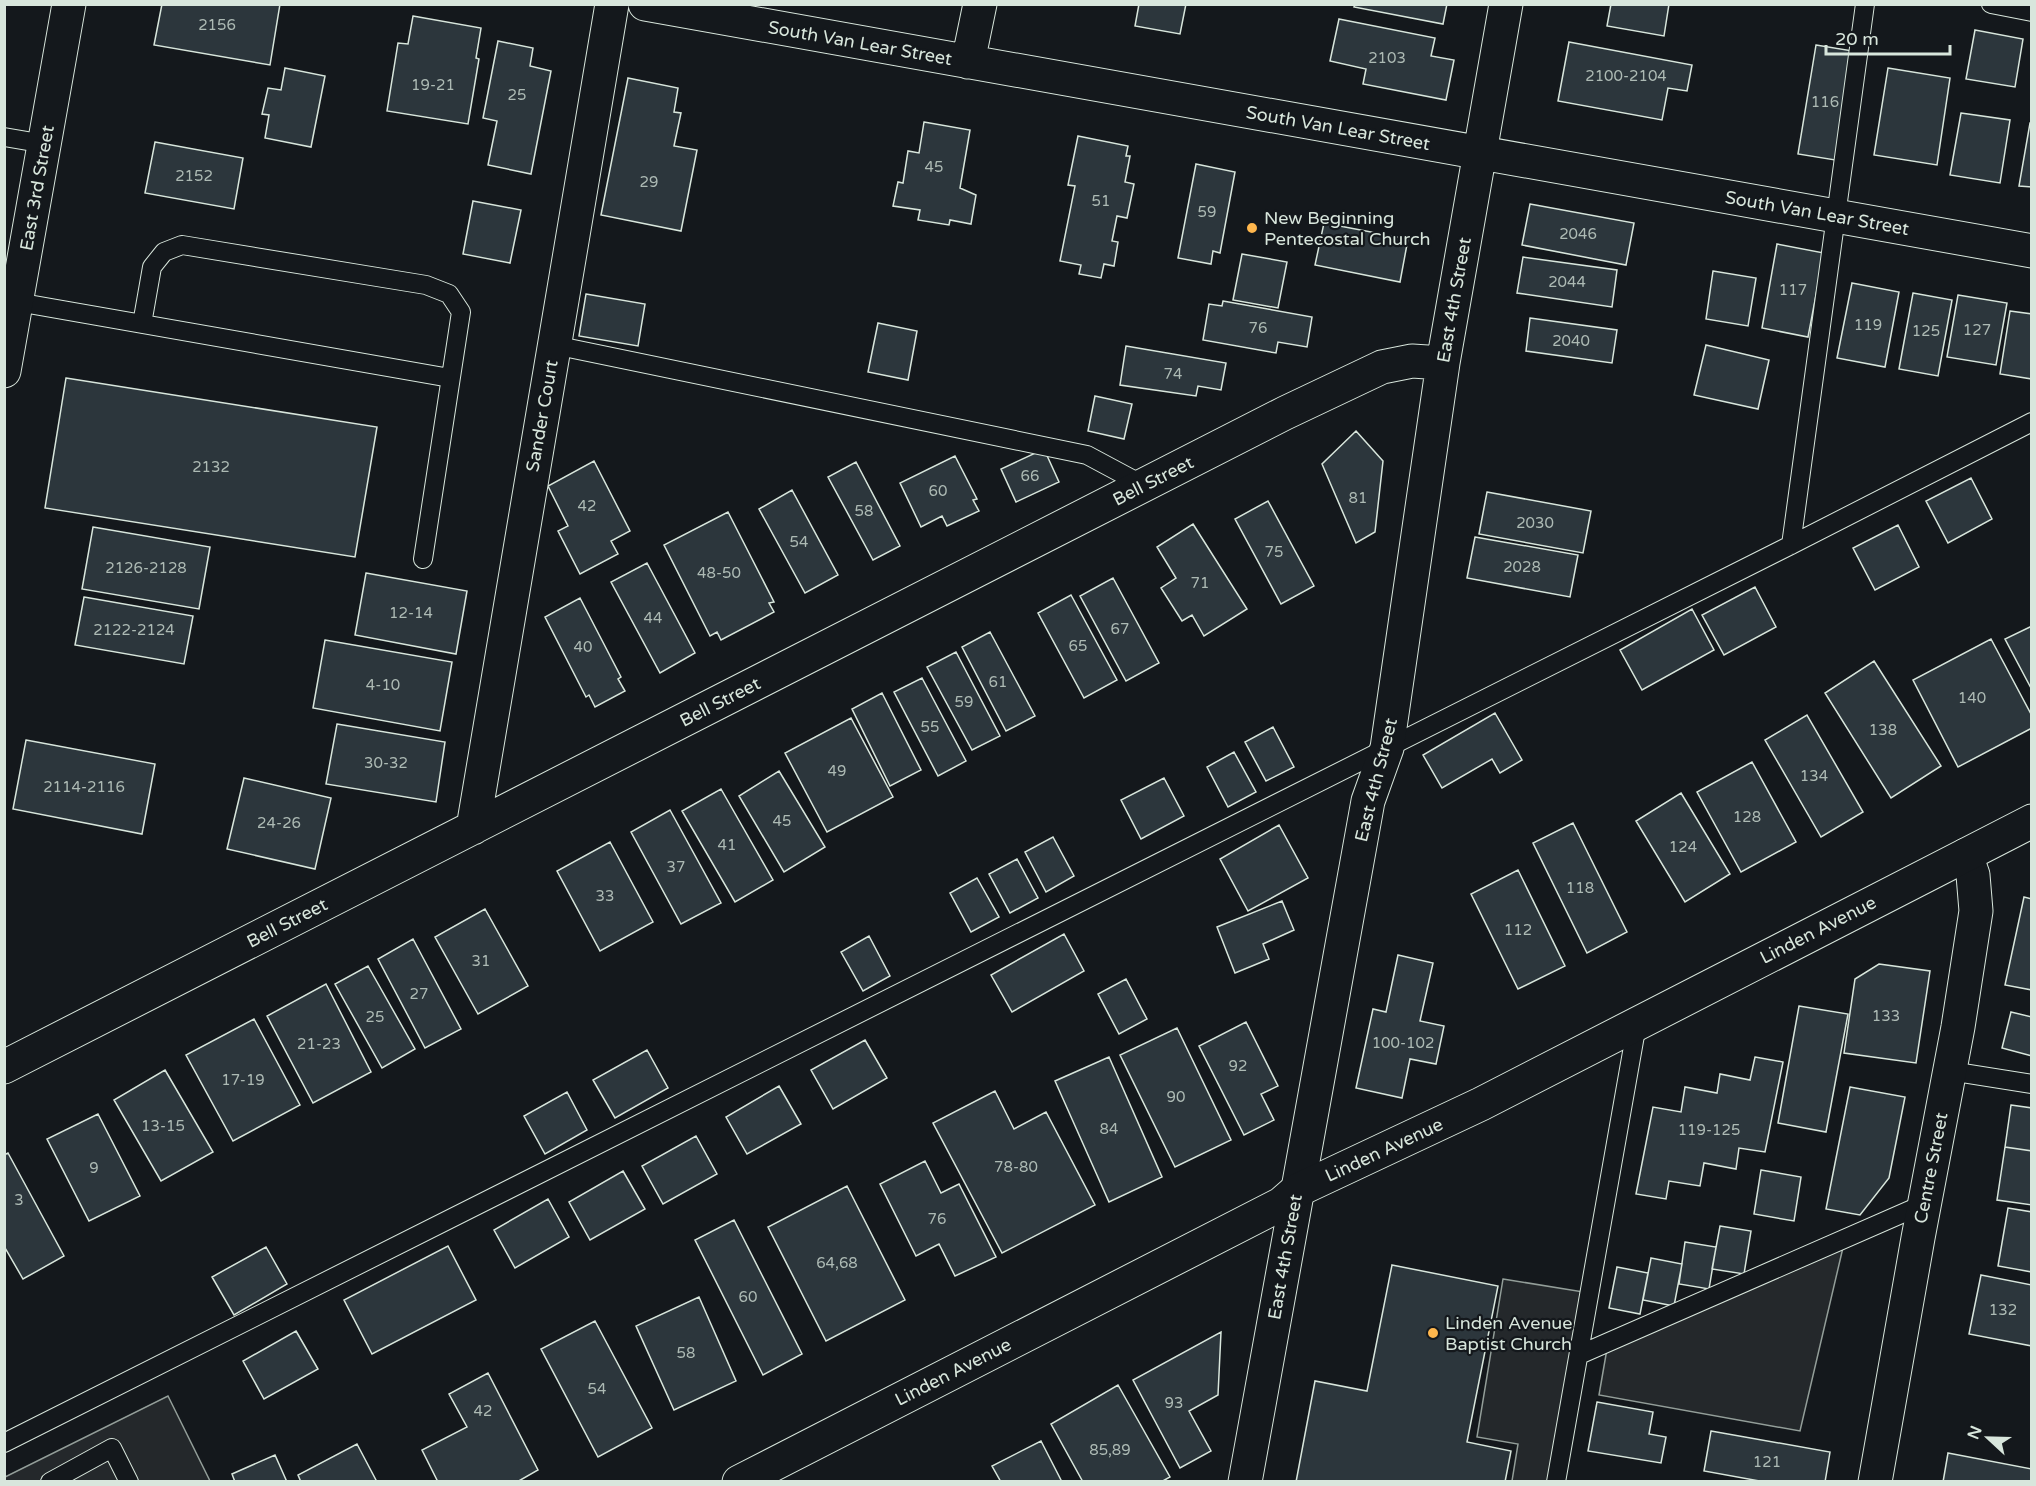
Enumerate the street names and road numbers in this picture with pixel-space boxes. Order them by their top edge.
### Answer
street label: South Van Lear Street [766,16,954,70]
street label: South Van Lear Street [1244,101,1432,155]
street label: East 3rd Street [15,123,59,252]
street label: South Van Lear Street [1723,186,1911,240]
street label: East 4th Street [1432,236,1476,364]
street label: Sander Court [521,358,563,474]
street label: Bell Street [1109,451,1197,511]
street label: Bell Street [676,672,764,732]
street label: East 4th Street [1350,716,1402,844]
street label: Linden Avenue [1756,891,1880,969]
street label: Bell Street [243,893,331,953]
street label: Centre Street [1909,1110,1953,1226]
street label: Linden Avenue [1322,1113,1446,1187]
street label: East 4th Street [1263,1193,1307,1321]
street label: Linden Avenue [891,1333,1015,1411]

